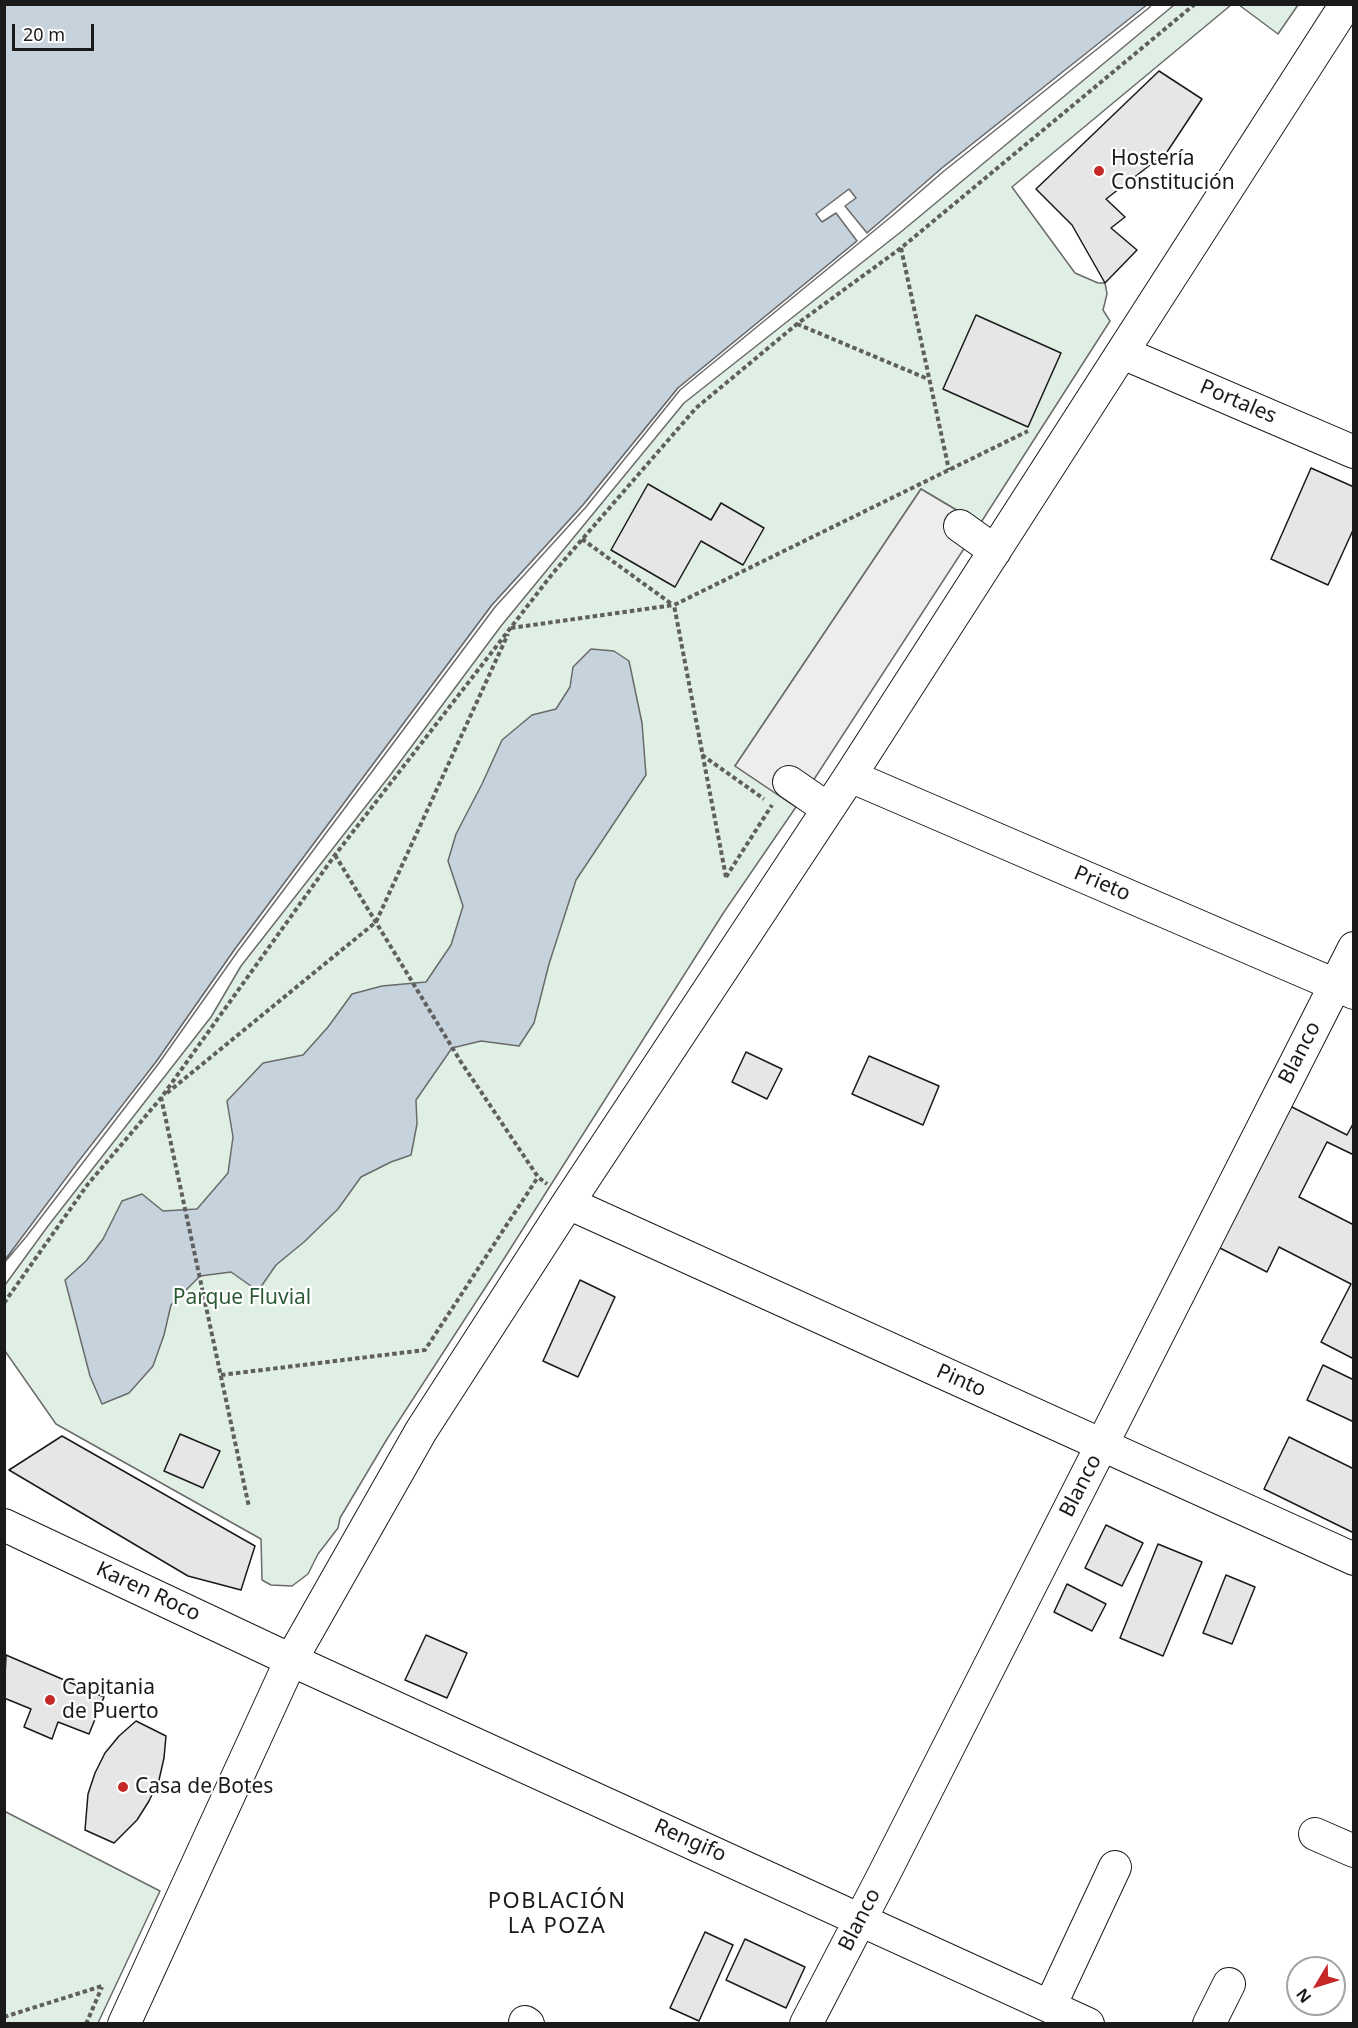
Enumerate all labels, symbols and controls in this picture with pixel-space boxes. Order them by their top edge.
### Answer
scale bar [15,12,98,50]
text: 20 m [23,22,65,46]
place label: Hostería Constitución [1111,146,1235,196]
marker: Hostería Constitución [1092,164,1106,178]
street label: Portales [1196,375,1280,429]
street label: Prieto [1070,861,1134,907]
street label: Blanco [1274,1018,1326,1088]
park label: Parque Fluvial [173,1285,311,1311]
street label: Pinto [932,1359,990,1403]
street label: Blanco [1055,1451,1107,1521]
street label: Karen Roco [92,1557,204,1627]
place label: Capitania de Puerto [62,1675,159,1725]
marker: Capitania de Puerto [43,1693,57,1707]
place label: Casa de Botes [135,1774,273,1800]
marker: Casa de Botes [116,1780,130,1794]
street label: Rengifo [650,1814,730,1868]
street label: Blanco [834,1885,886,1955]
district label: POBLACIÓN LA POZA [488,1889,626,1940]
north arrow [1286,1956,1346,2016]
text: N [1291,1984,1316,2008]

